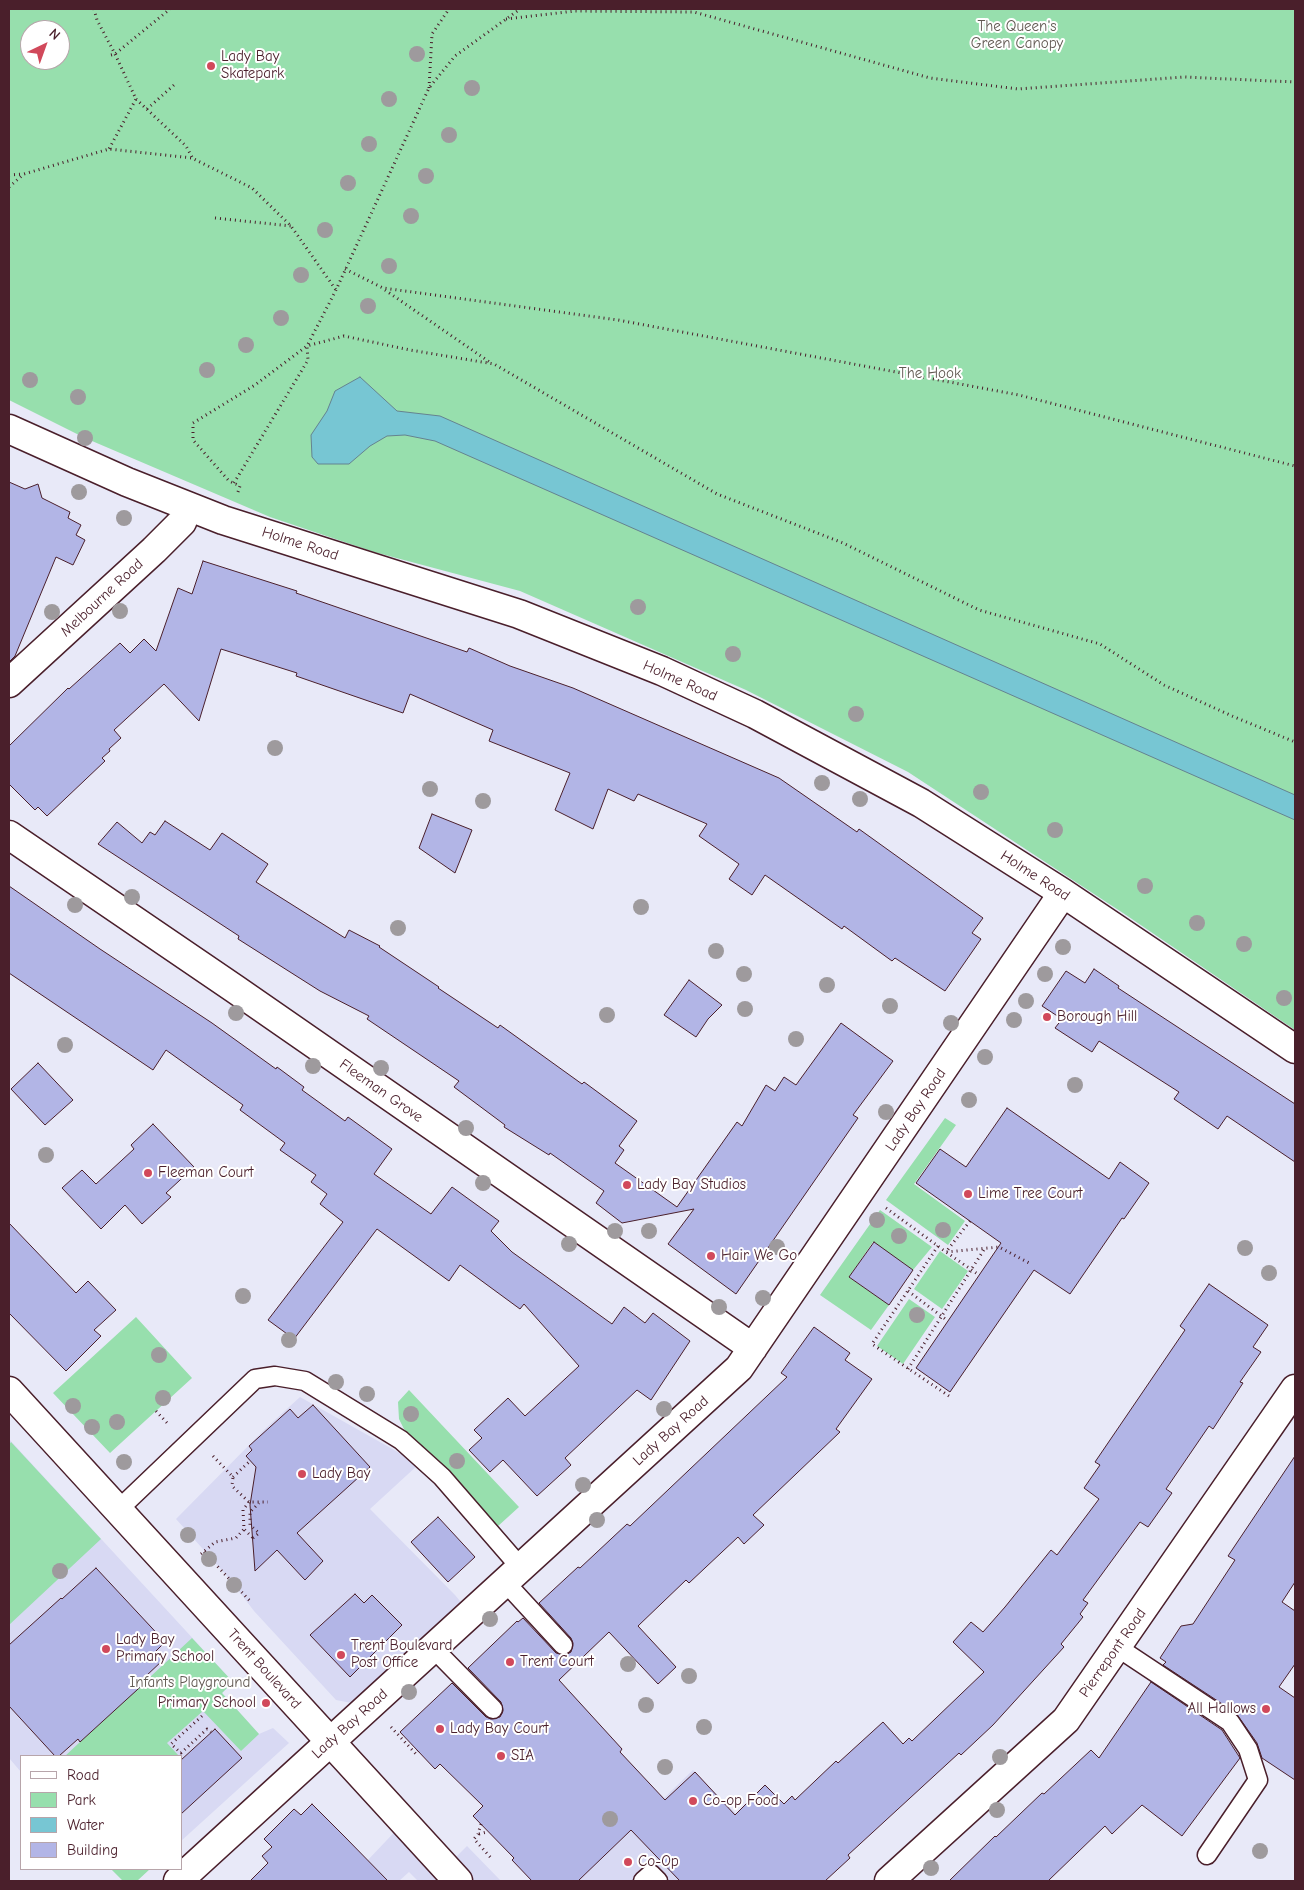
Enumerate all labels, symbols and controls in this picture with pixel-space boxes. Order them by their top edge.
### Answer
park label: The Queen's Green Canopy [971,18,1063,53]
north arrow [20,20,70,70]
text: N [46,25,64,44]
place label: Lady Bay Skatepark [221,48,284,83]
marker: Lady Bay Skatepark [205,60,217,72]
park label: The Hook [899,365,961,383]
street label: Holme Road [259,523,341,565]
street label: Melbourne Road [57,555,147,641]
street label: Holme Road [640,657,720,705]
street label: Holme Road [997,847,1073,905]
place label: Borough Hill [1057,1008,1137,1026]
marker: Borough Hill [1041,1011,1053,1023]
street label: Fleeman Grove [336,1055,426,1127]
street label: Lady Bay Road [882,1065,950,1155]
place label: Fleeman Court [158,1164,253,1182]
marker: Fleeman Court [142,1167,154,1179]
place label: Lady Bay Studios [637,1176,746,1194]
marker: Lady Bay Studios [621,1179,633,1191]
place label: Lime Tree Court [978,1185,1082,1203]
marker: Lime Tree Court [962,1188,974,1200]
place label: Hair We Go [721,1247,797,1265]
marker: Hair We Go [705,1250,717,1262]
street label: Lady Bay Road [629,1392,713,1470]
place label: Lady Bay [312,1465,370,1483]
marker: Lady Bay [296,1468,308,1480]
street label: Pierrepont Road [1076,1605,1150,1701]
street label: Trent Boulevard [223,1625,305,1713]
place label: Lady Bay Primary School [116,1631,214,1666]
place label: Trent Boulevard Post Office [351,1637,452,1672]
marker: Lady Bay Primary School [100,1643,112,1655]
marker: Trent Boulevard Post Office [335,1649,347,1661]
place label: Trent Court [520,1653,594,1671]
marker: Trent Court [504,1656,516,1668]
park label: Infants Playground [129,1674,251,1692]
street label: Lady Bay Road [308,1685,392,1763]
place label: Primary School [158,1694,256,1712]
marker: Primary School [260,1697,272,1709]
place label: All Hallows [1188,1700,1256,1718]
marker: All Hallows [1260,1703,1272,1715]
place label: Lady Bay Court [450,1720,548,1738]
marker: Lady Bay Court [434,1723,446,1735]
place label: SIA [511,1747,534,1765]
marker: SIA [495,1750,507,1762]
legend [20,1755,182,1870]
text: Road [67,1766,99,1784]
text: Park [67,1791,96,1809]
place label: Co-op Food [703,1792,779,1810]
marker: Co-op Food [687,1795,699,1807]
text: Water [67,1816,104,1834]
text: Building [67,1841,118,1859]
place label: Co-Op [638,1853,679,1871]
marker: Co-Op [622,1856,634,1868]

